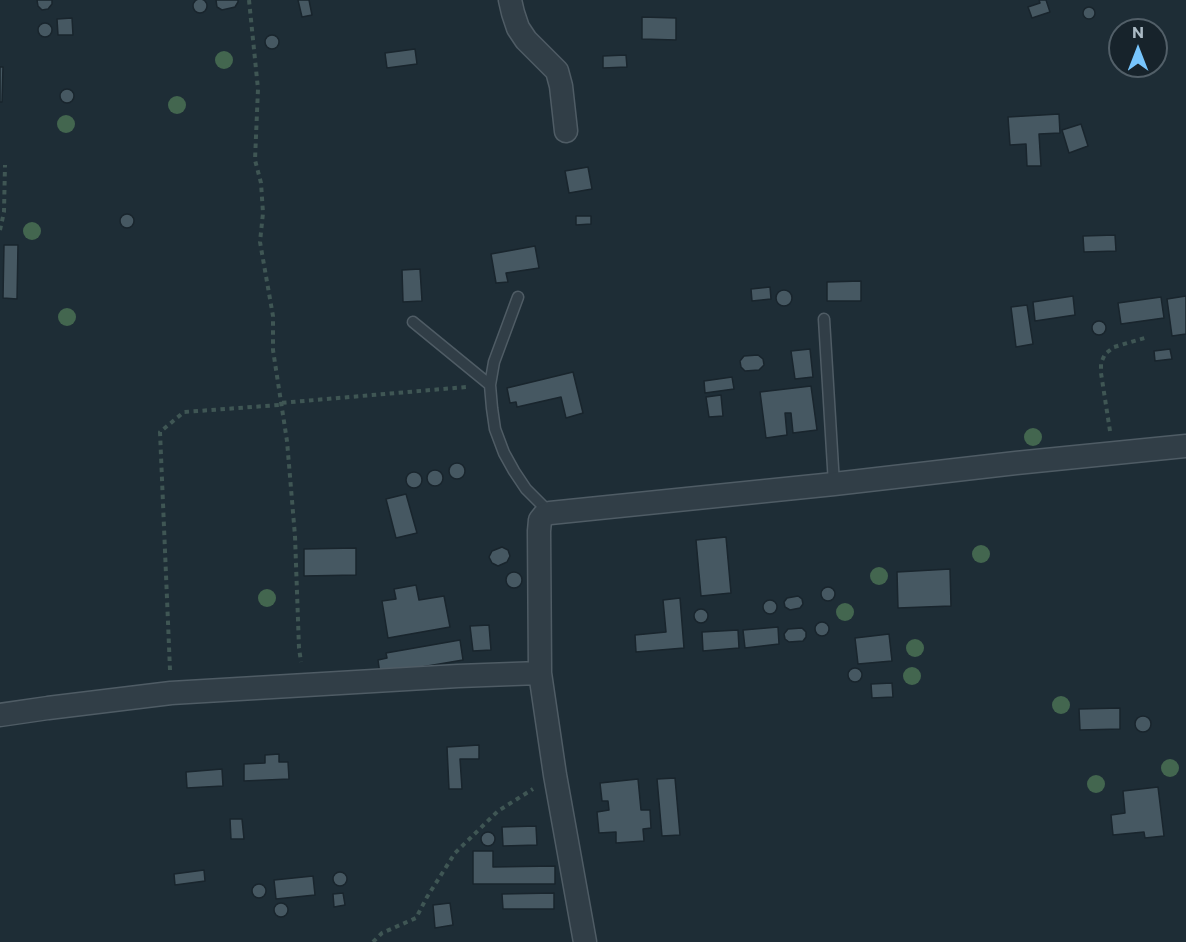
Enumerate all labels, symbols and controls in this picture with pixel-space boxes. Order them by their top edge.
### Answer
north arrow [1108,18,1168,78]
text: N [1132,22,1144,41]

